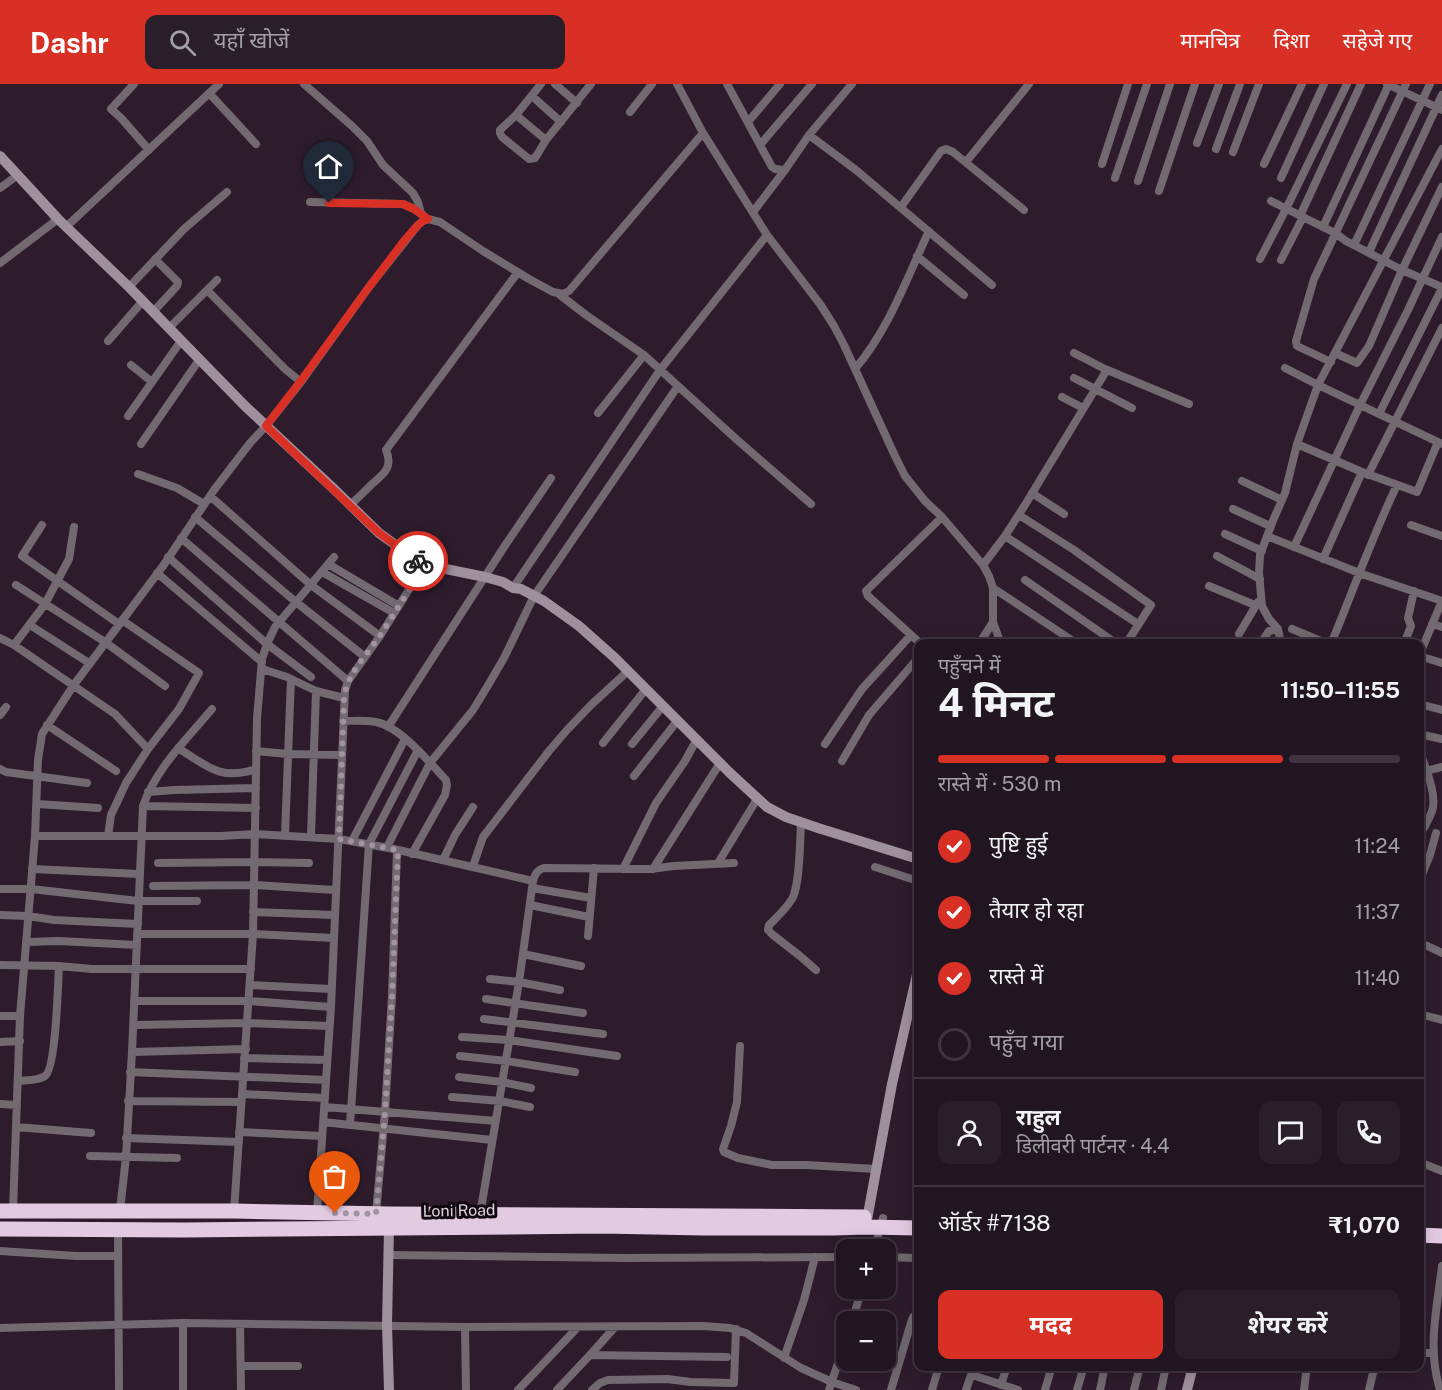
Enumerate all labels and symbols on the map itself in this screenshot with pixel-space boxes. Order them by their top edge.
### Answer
pin [303,141,354,203]
courier [388,531,448,591]
pin [309,1151,360,1213]
street label: Loni Road [422,1200,496,1221]

